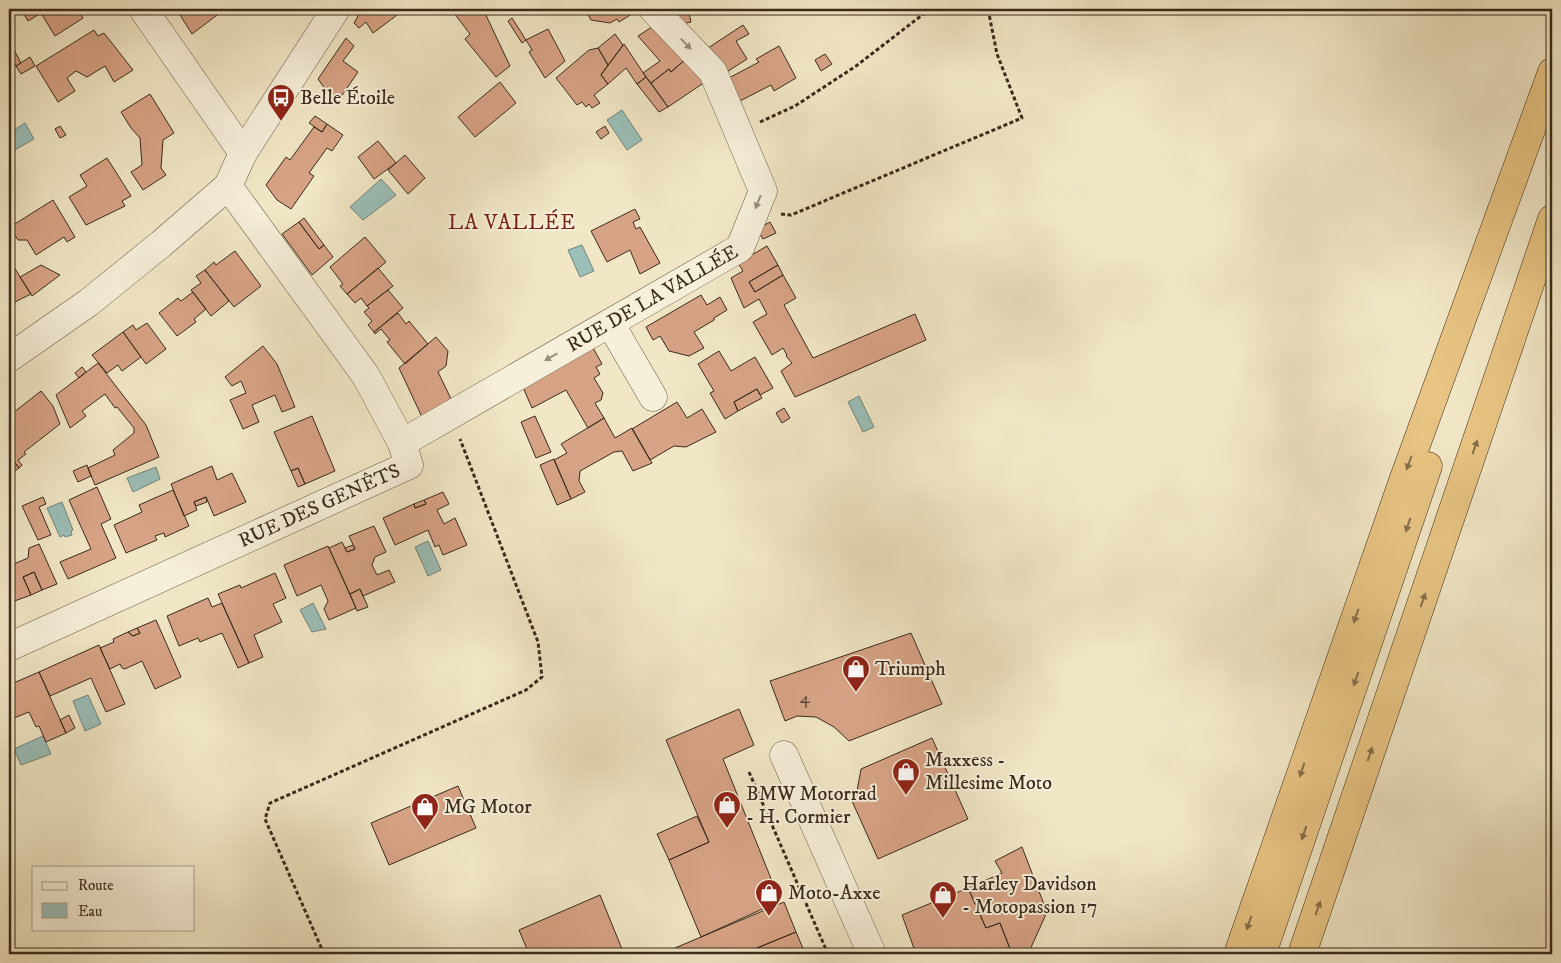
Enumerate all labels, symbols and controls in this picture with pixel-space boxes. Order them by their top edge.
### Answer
one-way arrow [680,38,692,50]
bus stop icon: Belle Étoile [266,83,296,122]
place label: Belle Étoile [300,86,395,111]
one-way arrow [754,195,762,210]
district label: LA VALLÉE [448,209,576,236]
street label: RUE DE LA VALLÉE [562,239,742,358]
one-way arrow [544,353,558,362]
one-way arrow [1472,439,1479,454]
one-way arrow [1405,456,1413,471]
street label: RUE DES GENÊTS [235,458,404,553]
one-way arrow [1404,518,1412,533]
one-way arrow [1419,593,1427,608]
one-way arrow [1351,609,1359,624]
shop icon: Triumph [841,654,871,693]
place label: Triumph [875,657,946,682]
one-way arrow [1352,671,1359,686]
house number: 4 [800,687,811,709]
one-way arrow [1367,747,1374,762]
place label: Maxxess - Millesime Moto [925,748,1052,796]
shop icon: Maxxess - Millesime Moto [891,757,921,796]
one-way arrow [1298,763,1306,778]
place label: BMW Motorrad - H. Cormier [746,782,877,830]
shop icon: BMW Motorrad - H. Cormier [712,790,742,829]
shop icon: MG Motor [410,792,440,831]
place label: MG Motor [444,795,532,820]
one-way arrow [1299,825,1307,840]
legend [32,866,195,930]
place label: Harley Davidson - Motopassion 17 [962,872,1098,920]
text: Route [78,876,113,895]
shop icon: Moto-Axxe [754,878,784,917]
shop icon: Harley Davidson - Motopassion 17 [928,880,958,919]
place label: Moto-Axxe [788,881,881,906]
one-way arrow [1314,900,1322,915]
text: Eau [78,902,102,921]
one-way arrow [1245,916,1252,931]

